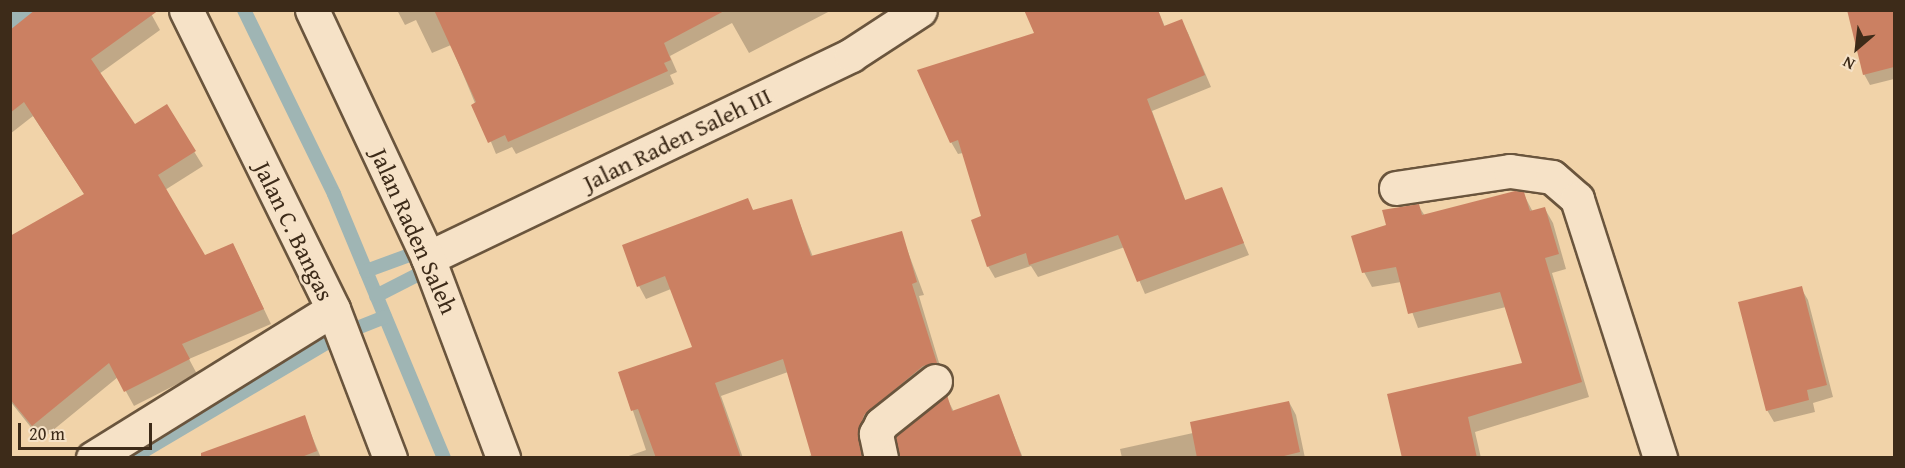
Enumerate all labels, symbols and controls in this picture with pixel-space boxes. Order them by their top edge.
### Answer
north arrow [1827,18,1887,78]
text: N [1838,51,1859,77]
street label: Jalan Raden Saleh III [578,81,776,197]
street label: Jalan Raden Saleh [365,144,463,318]
street label: Jalan C. Bangas [248,157,340,305]
scale bar [21,411,154,449]
text: 20 m [29,420,65,447]

